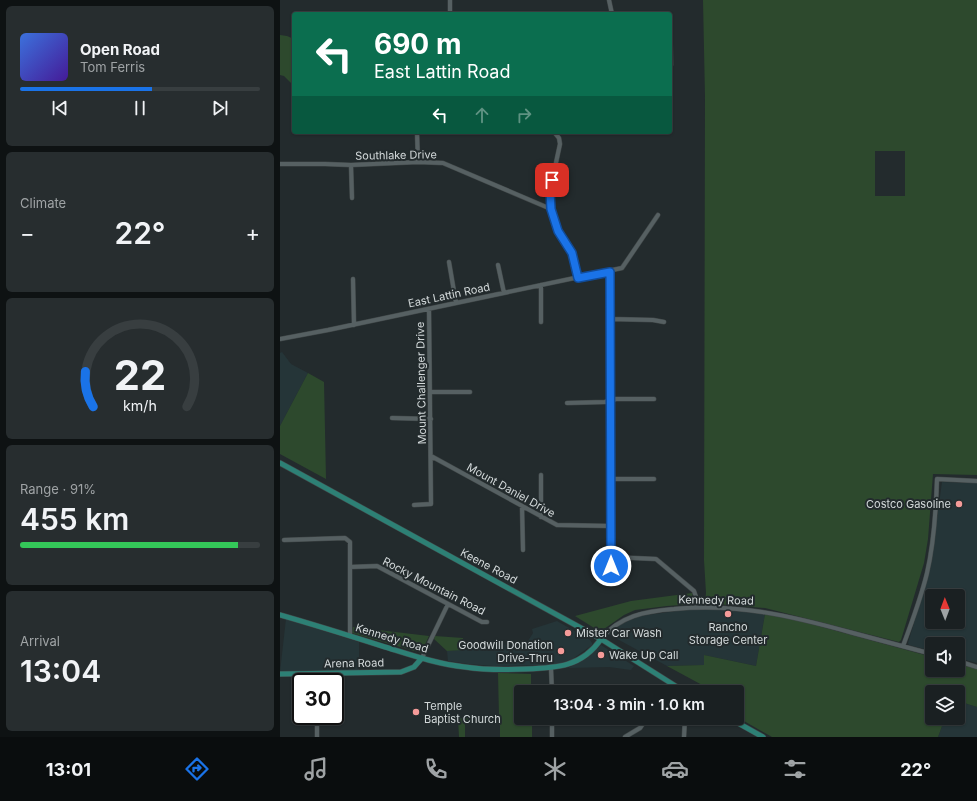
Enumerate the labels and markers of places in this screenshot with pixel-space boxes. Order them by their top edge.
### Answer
pin [535,163,569,197]
place label: Costco Gasoline [866,497,951,511]
marker: Costco Gasoline [954,499,964,509]
marker: Rancho Storage Center [723,609,733,619]
place label: Rancho Storage Center [689,620,767,647]
place label: Mister Car Wash [576,626,662,640]
marker: Mister Car Wash [563,628,573,638]
place label: Goodwill Donation Drive-Thru [458,638,553,665]
marker: Goodwill Donation Drive-Thru [556,646,566,656]
place label: Wake Up Call [609,648,678,662]
marker: Wake Up Call [596,650,606,660]
place label: Temple Baptist Church [424,699,501,726]
marker: Temple Baptist Church [411,707,421,717]

